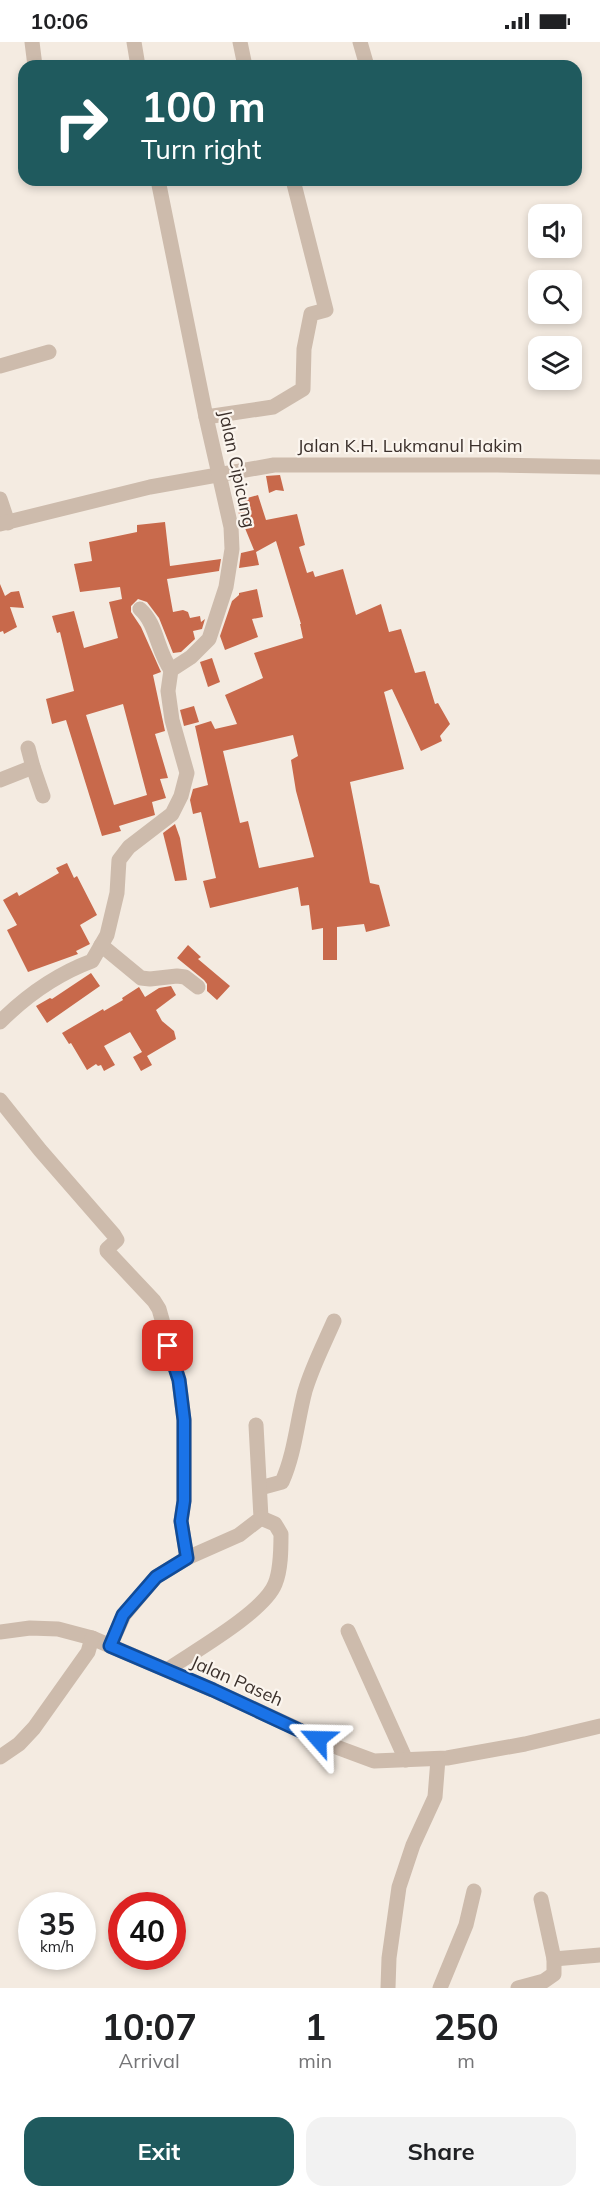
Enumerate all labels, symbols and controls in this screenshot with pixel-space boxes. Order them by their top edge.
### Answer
text: 10:06 [30,7,88,35]
text: 100 m [141,80,266,133]
icon: right [42,84,120,162]
text: Turn right [141,132,261,166]
map controls [528,204,582,390]
button: sound [528,204,582,258]
button: search [528,270,582,324]
button: layers [528,336,582,390]
street label: Jalan Cipicung [214,408,261,530]
street label: Jalan K.H. Lukmanul Hakim [297,434,523,457]
pin [142,1320,193,1371]
icon: arrive [151,1329,184,1362]
street label: Jalan Paseh [188,1650,287,1711]
position arrow [286,1707,350,1771]
speed limit sign: 40 [108,1892,186,1970]
text: 35 [39,1905,75,1943]
text: km/h [40,1937,74,1956]
text: 10:07 [101,2004,197,2049]
text: 1 [304,2004,326,2049]
text: 250 [434,2004,499,2049]
text: Arrival [119,2048,180,2073]
text: min [298,2048,332,2073]
text: m [457,2048,475,2073]
button: Exit [24,2117,294,2186]
button: Share [306,2117,576,2186]

